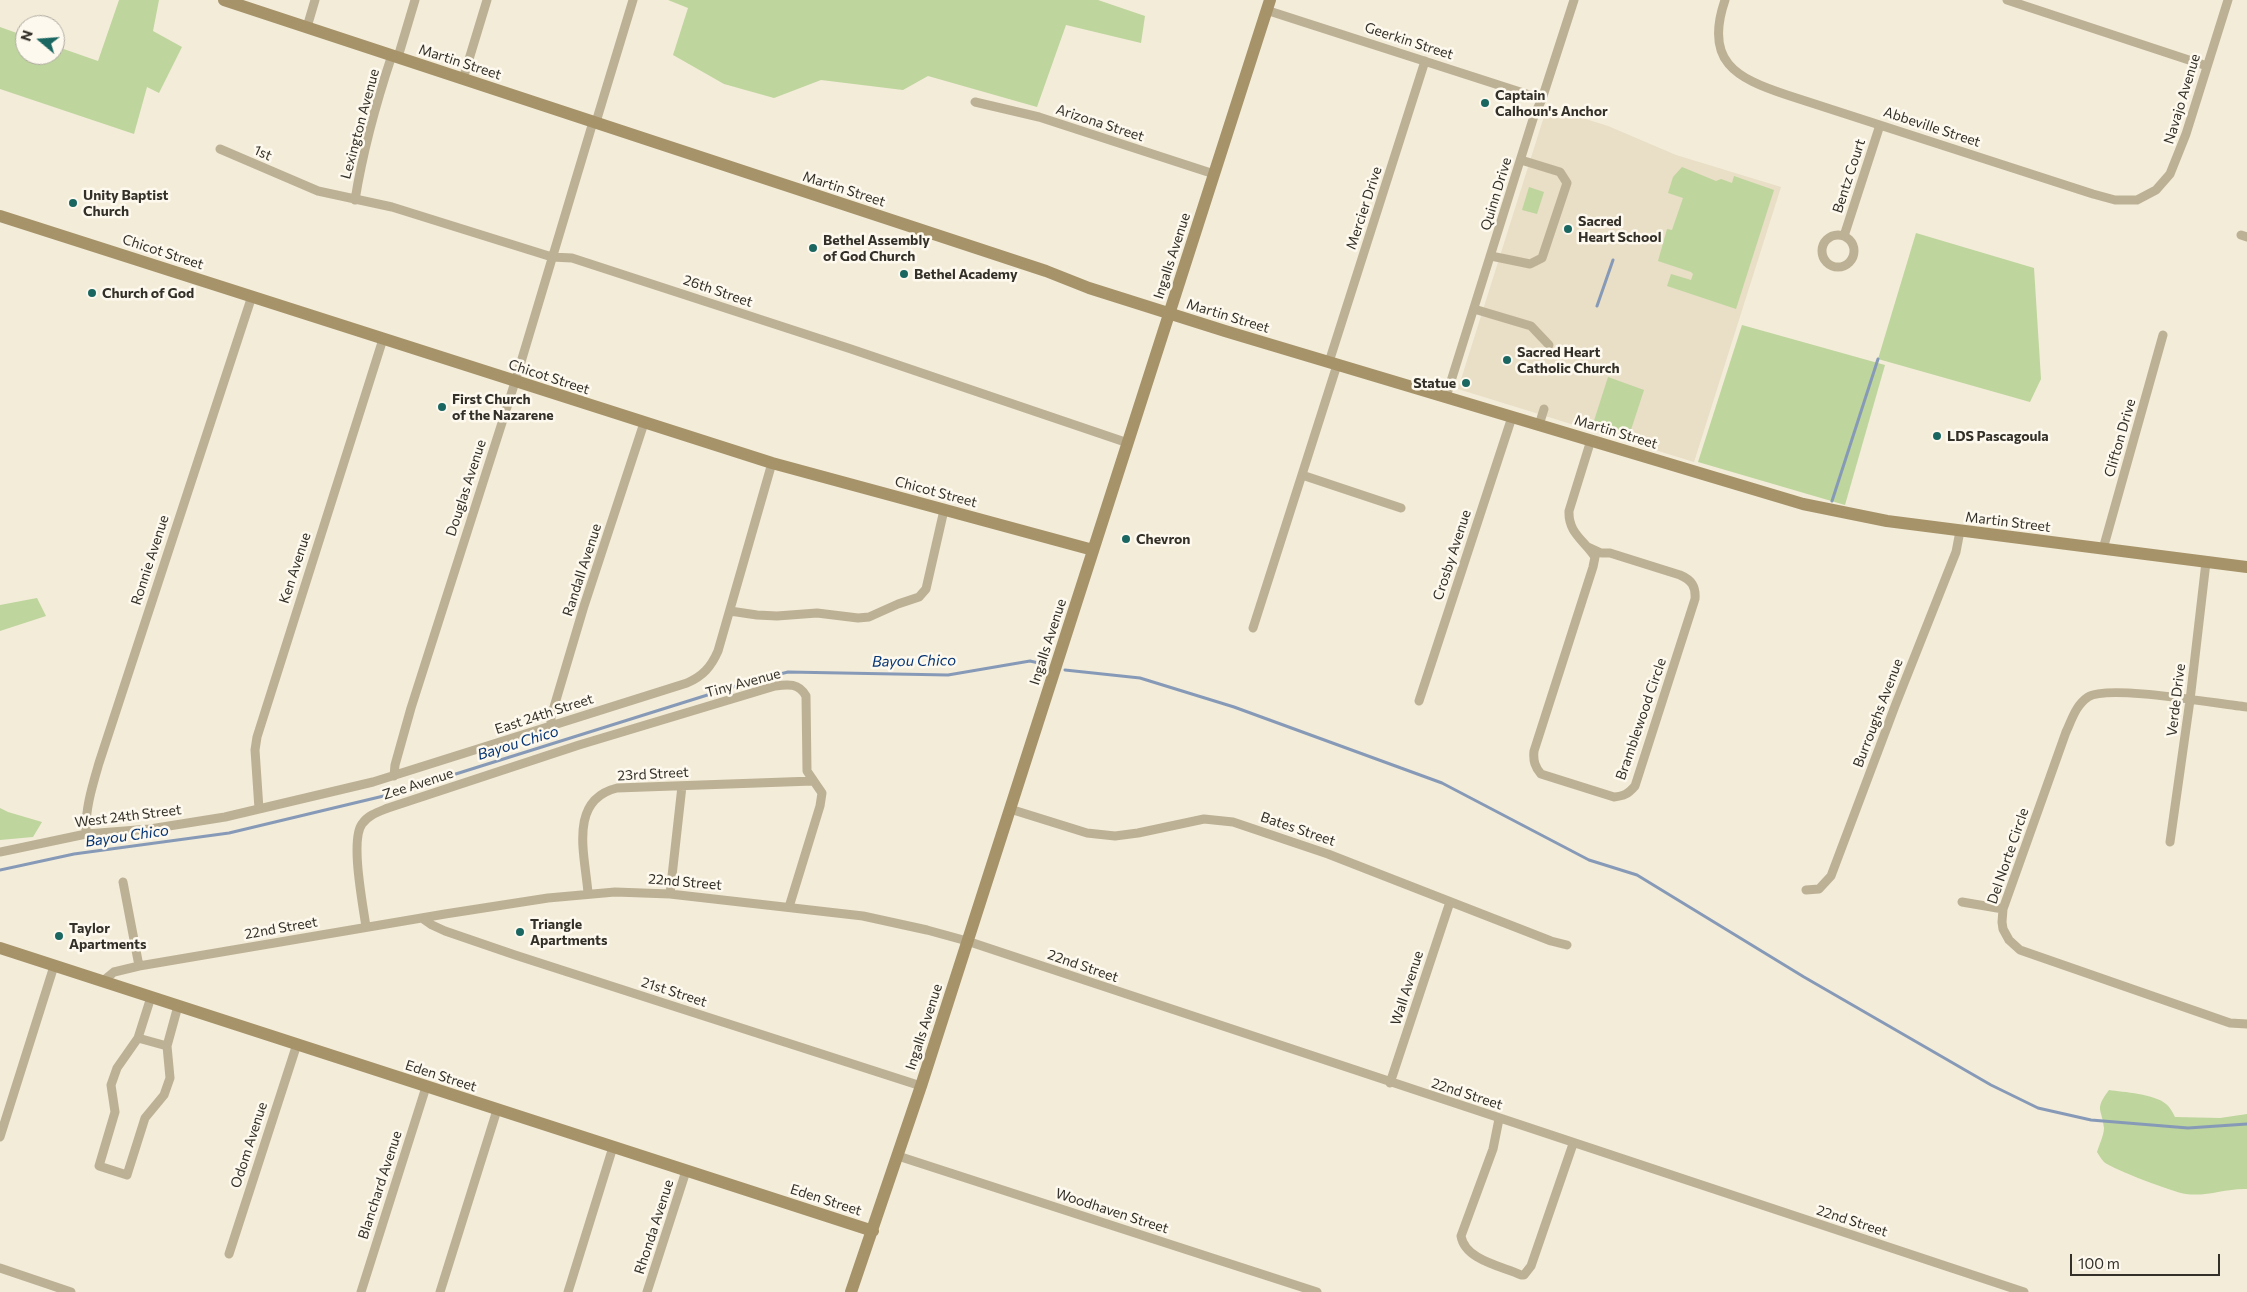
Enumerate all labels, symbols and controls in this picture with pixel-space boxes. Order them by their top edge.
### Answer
north arrow [15,15,65,65]
street label: Geerkin Street [1363,19,1455,63]
text: N [17,28,36,43]
street label: Martin Street [417,41,503,83]
street label: Navajo Avenue [2160,52,2204,146]
street label: Lexington Avenue [337,67,383,181]
place label: Captain Calhoun's Anchor [1495,87,1608,120]
marker: Captain Calhoun's Anchor [1479,97,1491,109]
street label: Arizona Street [1054,101,1146,145]
street label: Abbeville Street [1881,103,1983,151]
street label: Bentz Court [1829,137,1869,215]
street label: 1st [251,142,275,164]
street label: Quinn Drive [1477,155,1515,233]
street label: Mercier Drive [1343,164,1385,252]
street label: Martin Street [801,168,887,210]
place label: Unity Baptist Church [83,187,169,220]
marker: Unity Baptist Church [67,197,79,209]
street label: Ingalls Avenue [1150,211,1194,301]
place label: Sacred Heart School [1578,213,1661,246]
marker: Sacred Heart School [1562,223,1574,235]
street label: Chicot Street [120,231,206,273]
place label: Bethel Assembly of God Church [823,232,930,264]
marker: Bethel Assembly of God Church [807,242,819,254]
place label: Bethel Academy [914,266,1018,282]
marker: Bethel Academy [898,268,910,280]
street label: 26th Street [681,271,755,311]
place label: Church of God [102,285,194,301]
marker: Church of God [86,287,98,299]
street label: Martin Street [1185,295,1271,337]
place label: Sacred Heart Catholic Church [1517,344,1620,377]
marker: Sacred Heart Catholic Church [1501,354,1513,366]
street label: Chicot Street [506,356,592,398]
place label: Statue [1413,375,1456,391]
marker: Statue [1460,377,1472,389]
place label: First Church of the Nazarene [452,391,554,424]
street label: Clifton Drive [2101,397,2139,479]
marker: First Church of the Nazarene [436,401,448,413]
street label: Martin Street [1573,411,1659,453]
place label: LDS Pascagoula [1947,428,2049,444]
marker: LDS Pascagoula [1931,430,1943,442]
street label: Douglas Avenue [442,438,490,538]
street label: Chicot Street [893,473,979,511]
street label: Crosby Avenue [1429,508,1475,602]
street label: Martin Street [1964,508,2052,536]
street label: Ronnie Avenue [128,513,172,607]
street label: Randall Avenue [559,521,605,619]
street label: Ken Avenue [276,530,314,606]
place label: Chevron [1136,531,1190,547]
marker: Chevron [1120,533,1132,545]
street label: Ingalls Avenue [1026,597,1070,687]
water label: Bayou Chico [872,651,956,671]
street label: Bramblewood Circle [1612,656,1670,782]
street label: Burroughs Avenue [1849,656,1907,770]
street label: Verde Drive [2163,663,2189,737]
street label: Tiny Avenue [704,665,782,701]
street label: East 24th Street [493,690,595,738]
water label: Bayou Chico [475,722,561,764]
street label: 23rd Street [617,764,689,784]
street label: Zee Avenue [380,765,456,803]
street label: West 24th Street [74,801,182,831]
street label: Del Norte Circle [1984,806,2032,906]
street label: Bates Street [1258,808,1338,850]
water label: Bayou Chico [84,821,170,851]
street label: 22nd Street [647,870,723,894]
street label: 22nd Street [243,913,319,943]
place label: Triangle Apartments [530,916,608,949]
place label: Taylor Apartments [69,920,147,952]
marker: Triangle Apartments [514,926,526,938]
marker: Taylor Apartments [53,930,65,942]
street label: 22nd Street [1045,946,1121,986]
street label: Wall Avenue [1387,949,1427,1027]
street label: 21st Street [639,973,709,1011]
street label: Ingalls Avenue [902,982,946,1072]
street label: Eden Street [403,1057,479,1095]
street label: 22nd Street [1429,1075,1505,1113]
street label: Odom Avenue [227,1100,271,1190]
street label: Blanchard Avenue [355,1129,405,1241]
street label: Rhonda Avenue [631,1178,677,1276]
street label: Eden Street [788,1181,864,1219]
street label: Woodhaven Street [1053,1185,1171,1237]
street label: 22nd Street [1814,1202,1890,1240]
scale bar [2072,1244,2222,1276]
text: 100 m [2078,1254,2120,1272]

